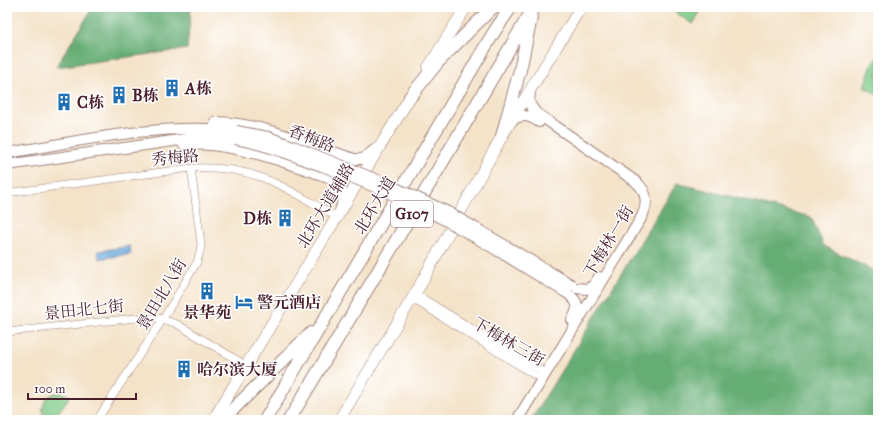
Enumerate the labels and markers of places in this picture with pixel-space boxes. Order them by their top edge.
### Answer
building icon: A栋 [162,78,182,98]
place label: A栋 [184,79,212,98]
building icon: B栋 [109,85,129,105]
place label: B栋 [132,86,159,105]
building icon: C栋 [54,92,74,112]
place label: C栋 [77,93,104,112]
building icon: D栋 [275,208,295,228]
place label: D栋 [243,209,272,228]
building icon: 景华苑 [197,281,217,301]
hotel icon: 警元酒店 [234,292,254,312]
place label: 警元酒店 [257,293,321,312]
place label: 景华苑 [183,303,232,322]
building icon: 哈尔滨大厦 [174,359,194,379]
place label: 哈尔滨大厦 [197,360,277,379]

